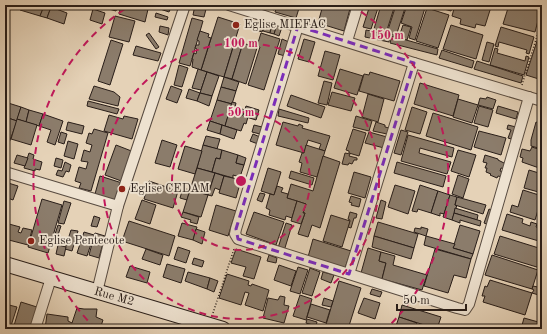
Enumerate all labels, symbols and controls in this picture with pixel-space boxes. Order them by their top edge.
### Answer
place label: Eglise MIEFAC [244,19,326,31]
marker: Eglise MIEFAC [231,20,241,30]
text: 150 m [370,29,404,42]
text: 100 m [224,38,258,50]
text: 50 m [228,106,255,119]
centre of rings [234,174,248,188]
place label: Eglise CEDAM [130,183,209,195]
marker: Eglise CEDAM [117,184,127,194]
place label: Eglise Pentecote [39,235,125,247]
marker: Eglise Pentecote [26,236,36,246]
street label: Rue M2 [93,286,135,308]
scale bar [397,286,466,312]
text: 50 m [403,294,430,307]

